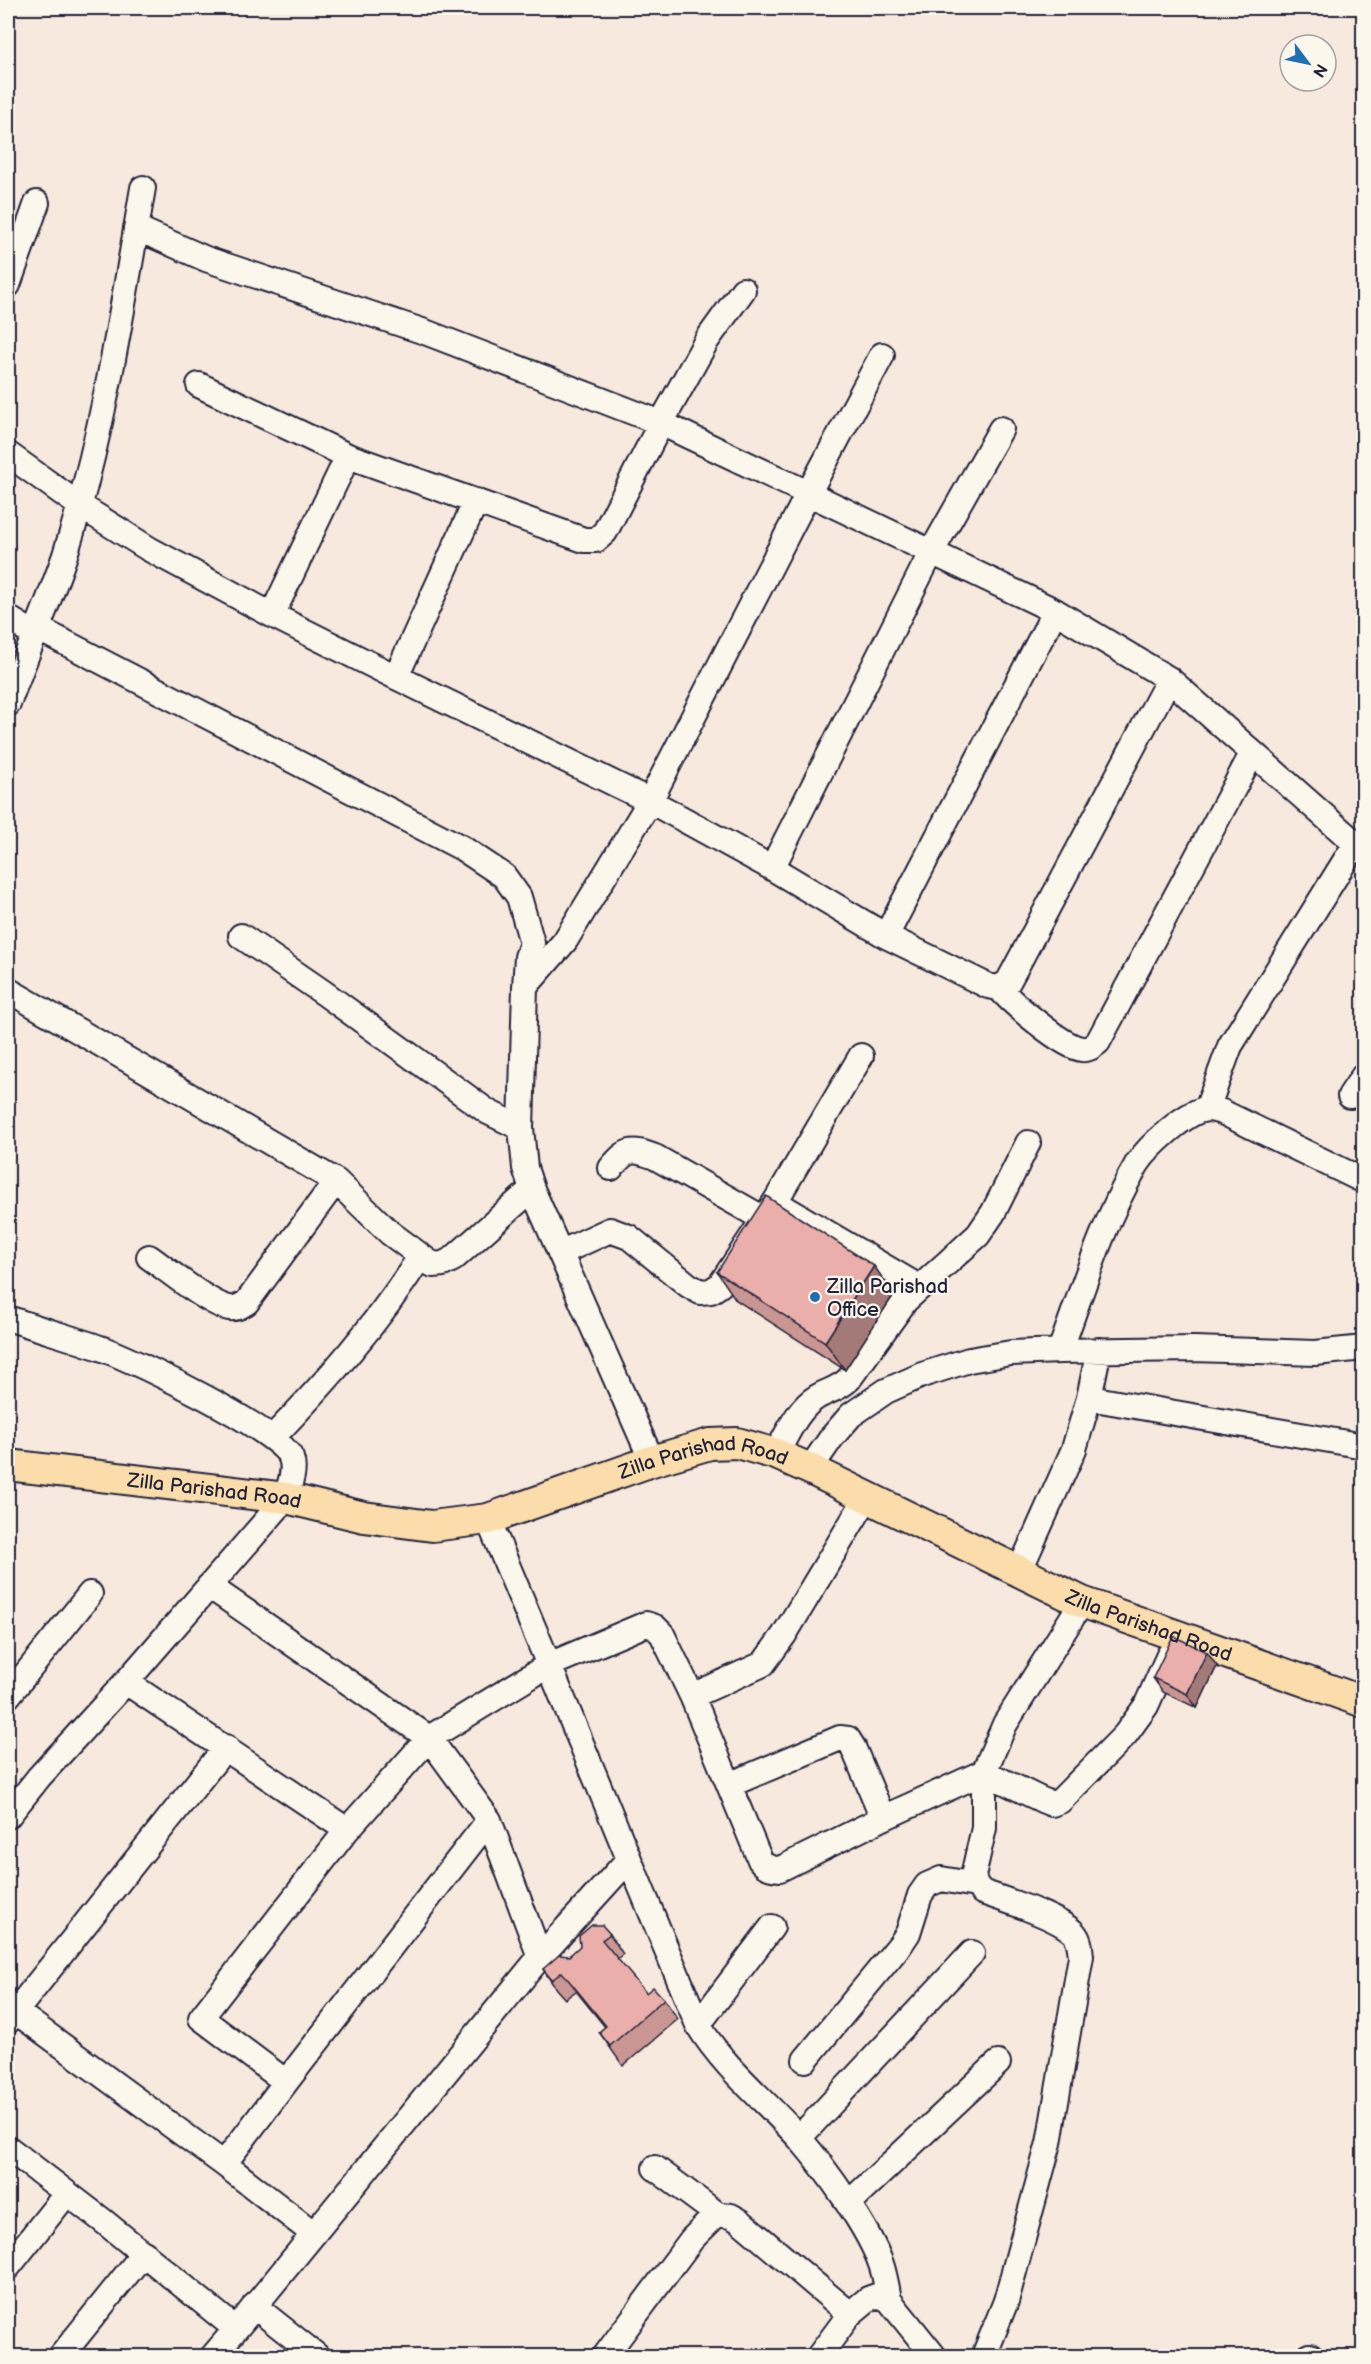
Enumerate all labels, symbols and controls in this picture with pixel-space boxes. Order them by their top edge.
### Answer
north arrow [1278,33,1338,93]
text: N [1308,60,1331,80]
place label: Zilla Parishad Office [826,1275,948,1322]
marker: Zilla Parishad Office [808,1290,822,1304]
street label: Zilla Parishad Road [615,1432,792,1485]
street label: Zilla Parishad Road [125,1468,304,1514]
street label: Zilla Parishad Road [1060,1584,1235,1667]

